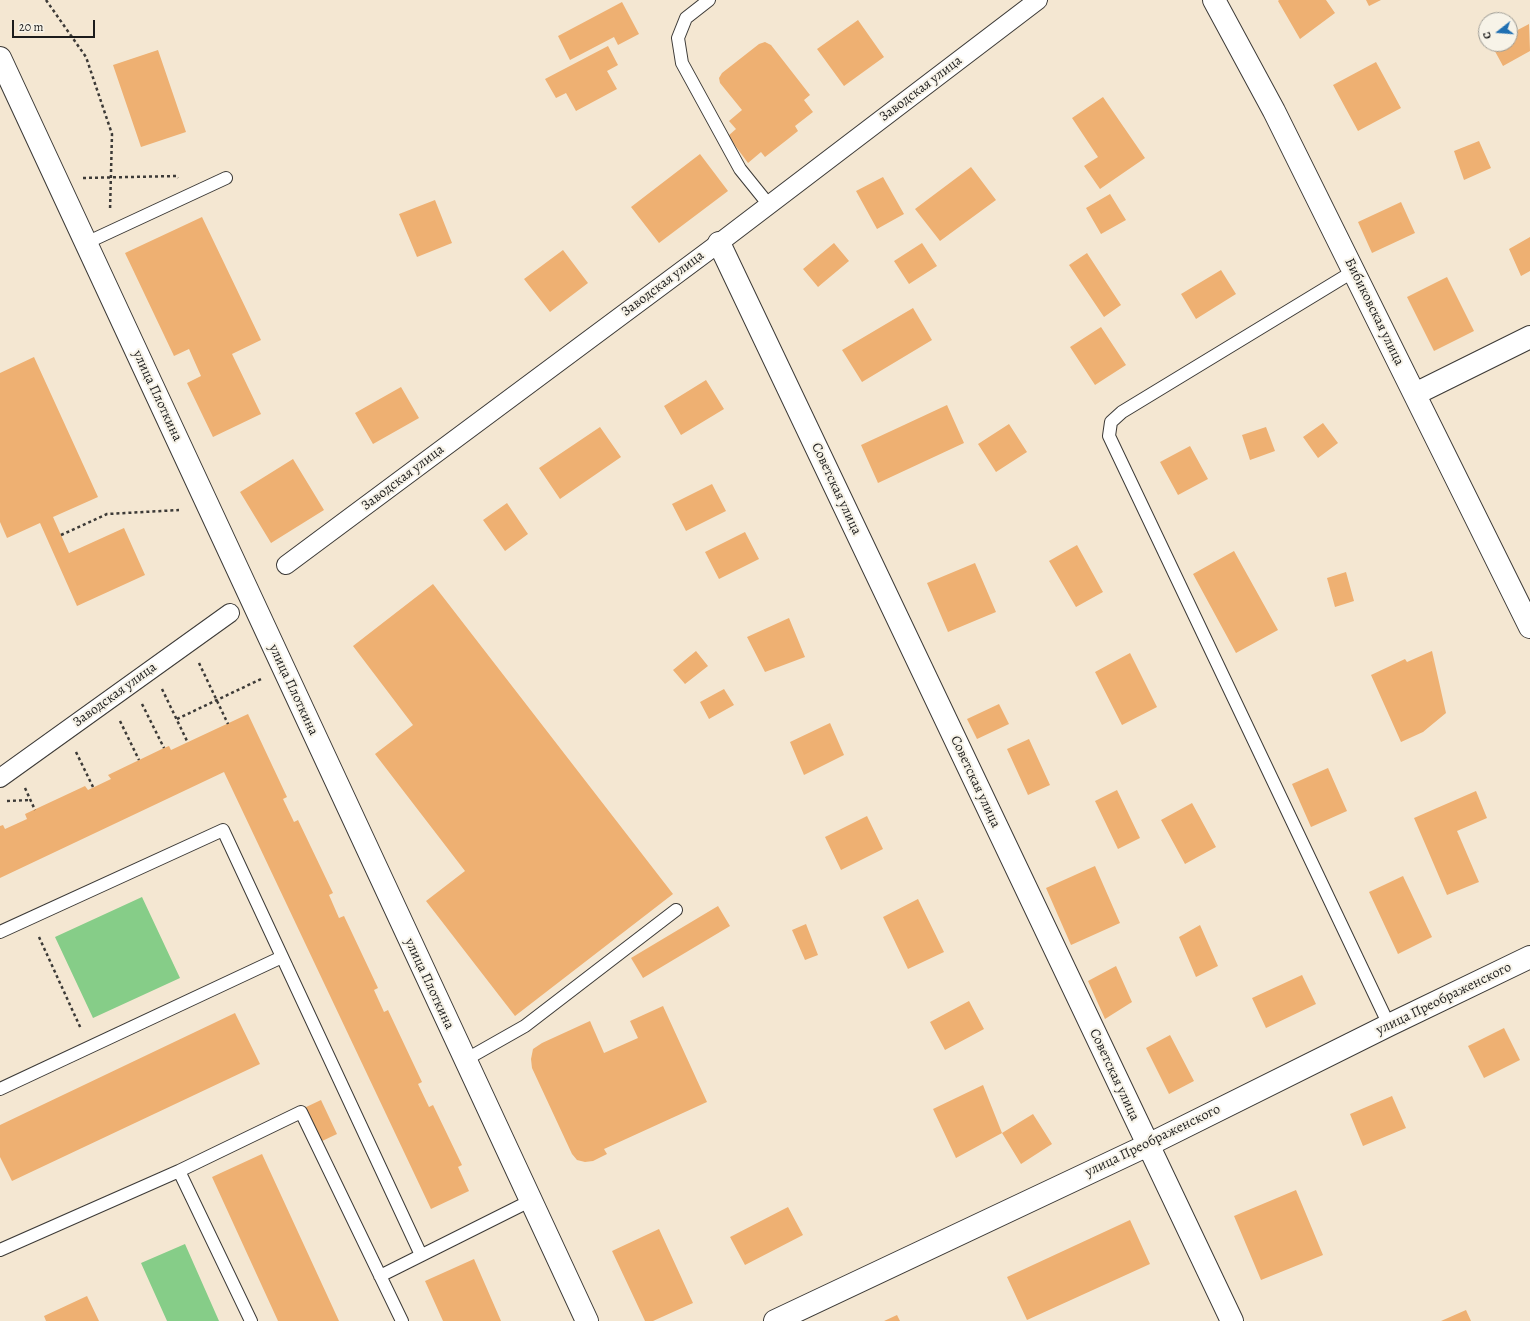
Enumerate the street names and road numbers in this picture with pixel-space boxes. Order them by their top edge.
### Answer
street label: Заводская улица [876,52,966,126]
street label: Заводская улица [618,247,708,321]
street label: Бибиковская улица [1341,255,1407,369]
street label: улица Плоткина [129,348,185,444]
street label: Советская улица [807,440,865,538]
street label: Заводская улица [358,441,448,515]
street label: улица Плоткина [265,642,321,738]
street label: Заводская улица [70,659,160,731]
street label: Советская улица [946,733,1004,831]
street label: улица Плоткина [401,936,457,1032]
street label: улица Преображенского [1374,959,1514,1039]
street label: Советская улица [1085,1026,1143,1124]
street label: улица Преображенского [1083,1101,1223,1181]

